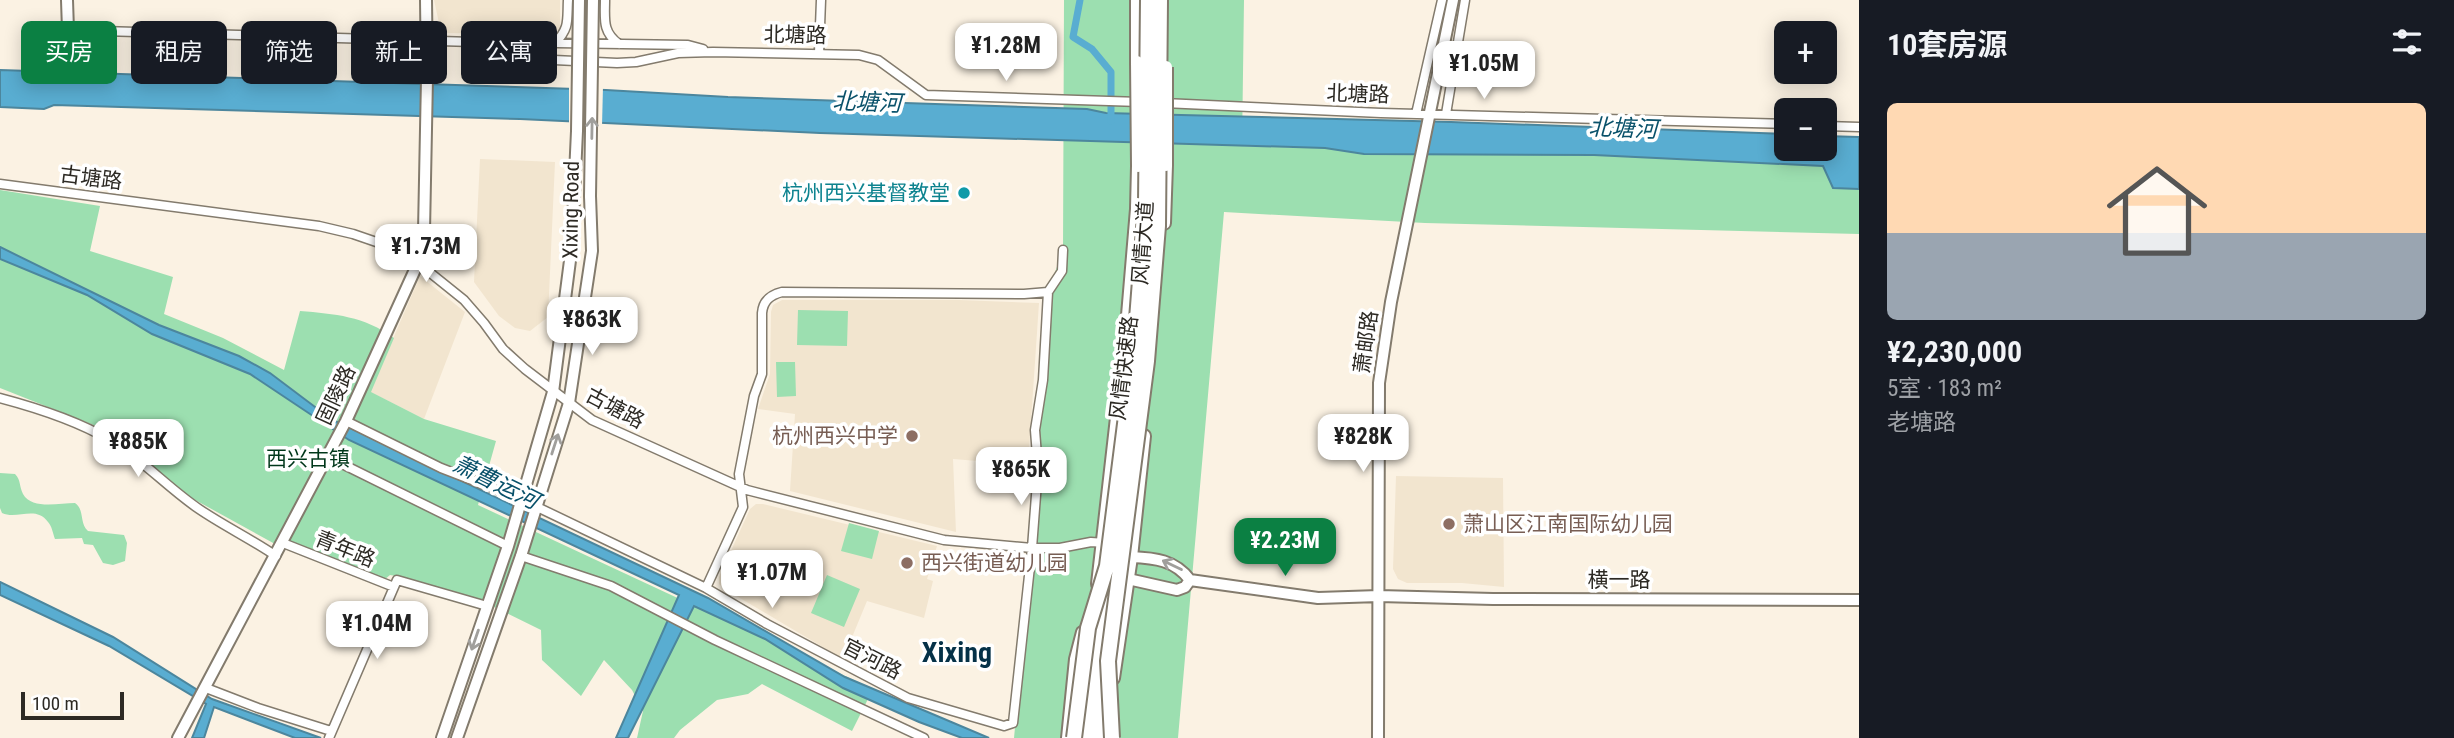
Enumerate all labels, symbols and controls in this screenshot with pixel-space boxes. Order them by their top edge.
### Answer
chip: 买房 [21,21,117,84]
chip: 租房 [131,21,227,84]
chip: 筛选 [241,21,337,84]
chip: 新上 [351,21,447,84]
chip: 公寓 [461,21,557,84]
map controls [1774,21,1837,161]
button: + [1774,21,1837,84]
street label: 北塘路 [763,22,827,48]
icon: filters [2388,23,2426,61]
pin: ¥1.28M [949,24,1063,83]
text: 10套房源 [1887,27,2007,62]
text: ¥1.28M [971,32,1041,59]
pin: ¥1.05M [1427,42,1541,101]
text: ¥1.05M [1449,50,1519,77]
street label: 北塘路 [1326,81,1390,107]
water label: 北塘河 [832,88,906,117]
button: − [1774,98,1837,161]
water label: 北塘河 [1588,114,1662,143]
one-way arrow [585,116,599,139]
icon: home [2094,148,2220,274]
street label: Xixing Road [558,161,584,259]
street label: 古塘路 [58,162,124,194]
place label: 杭州西兴基督教堂 [782,181,950,205]
marker: 杭州西兴基督教堂 [956,185,972,201]
street label: 风情大道 [1128,200,1158,286]
pin: ¥1.73M [369,224,483,284]
text: ¥1.73M [391,233,461,260]
pin: ¥863K [543,298,641,357]
text: ¥863K [563,306,621,333]
street label: 萧邮路 [1350,309,1382,375]
street label: 风情快速路 [1106,314,1142,422]
text: ¥2,230,000 [1887,334,2022,369]
street label: 固陵路 [312,361,360,429]
text: 5室 · 183 m² [1887,375,2002,402]
street label: 古塘路 [582,383,648,433]
text: 老塘路 [1887,409,1956,436]
pin: ¥828K [1314,414,1412,474]
pin: ¥885K [89,420,187,479]
text: ¥828K [1334,423,1392,450]
place label: 杭州西兴中学 [772,424,898,448]
text: ¥885K [109,428,167,455]
marker: 杭州西兴中学 [904,428,920,444]
one-way arrow [549,433,562,455]
park label: 西兴古镇 [266,447,350,471]
pin: ¥865K [972,448,1070,507]
water label: 萧曹运河 [449,450,547,517]
text: ¥865K [992,456,1050,483]
place label: 萧山区江南国际幼儿园 [1463,512,1673,536]
marker: 萧山区江南国际幼儿园 [1441,516,1457,532]
pin: ¥2.23M [1228,518,1342,578]
street label: 青年路 [311,526,379,572]
text: ¥2.23M [1250,527,1320,554]
pin: ¥1.07M [715,550,829,610]
place label: 西兴街道幼儿园 [921,551,1068,575]
marker: 西兴街道幼儿园 [899,555,915,571]
one-way arrow [1162,558,1183,571]
text: ¥1.07M [737,559,807,586]
street label: 横一路 [1588,568,1651,592]
pin: ¥1.04M [320,602,434,661]
text: ¥1.04M [342,610,412,637]
one-way arrow [468,628,480,650]
street label: 官河路 [838,634,906,684]
district label: Xixing [922,636,992,669]
scale bar [21,689,124,721]
text: 100 m [32,692,79,715]

